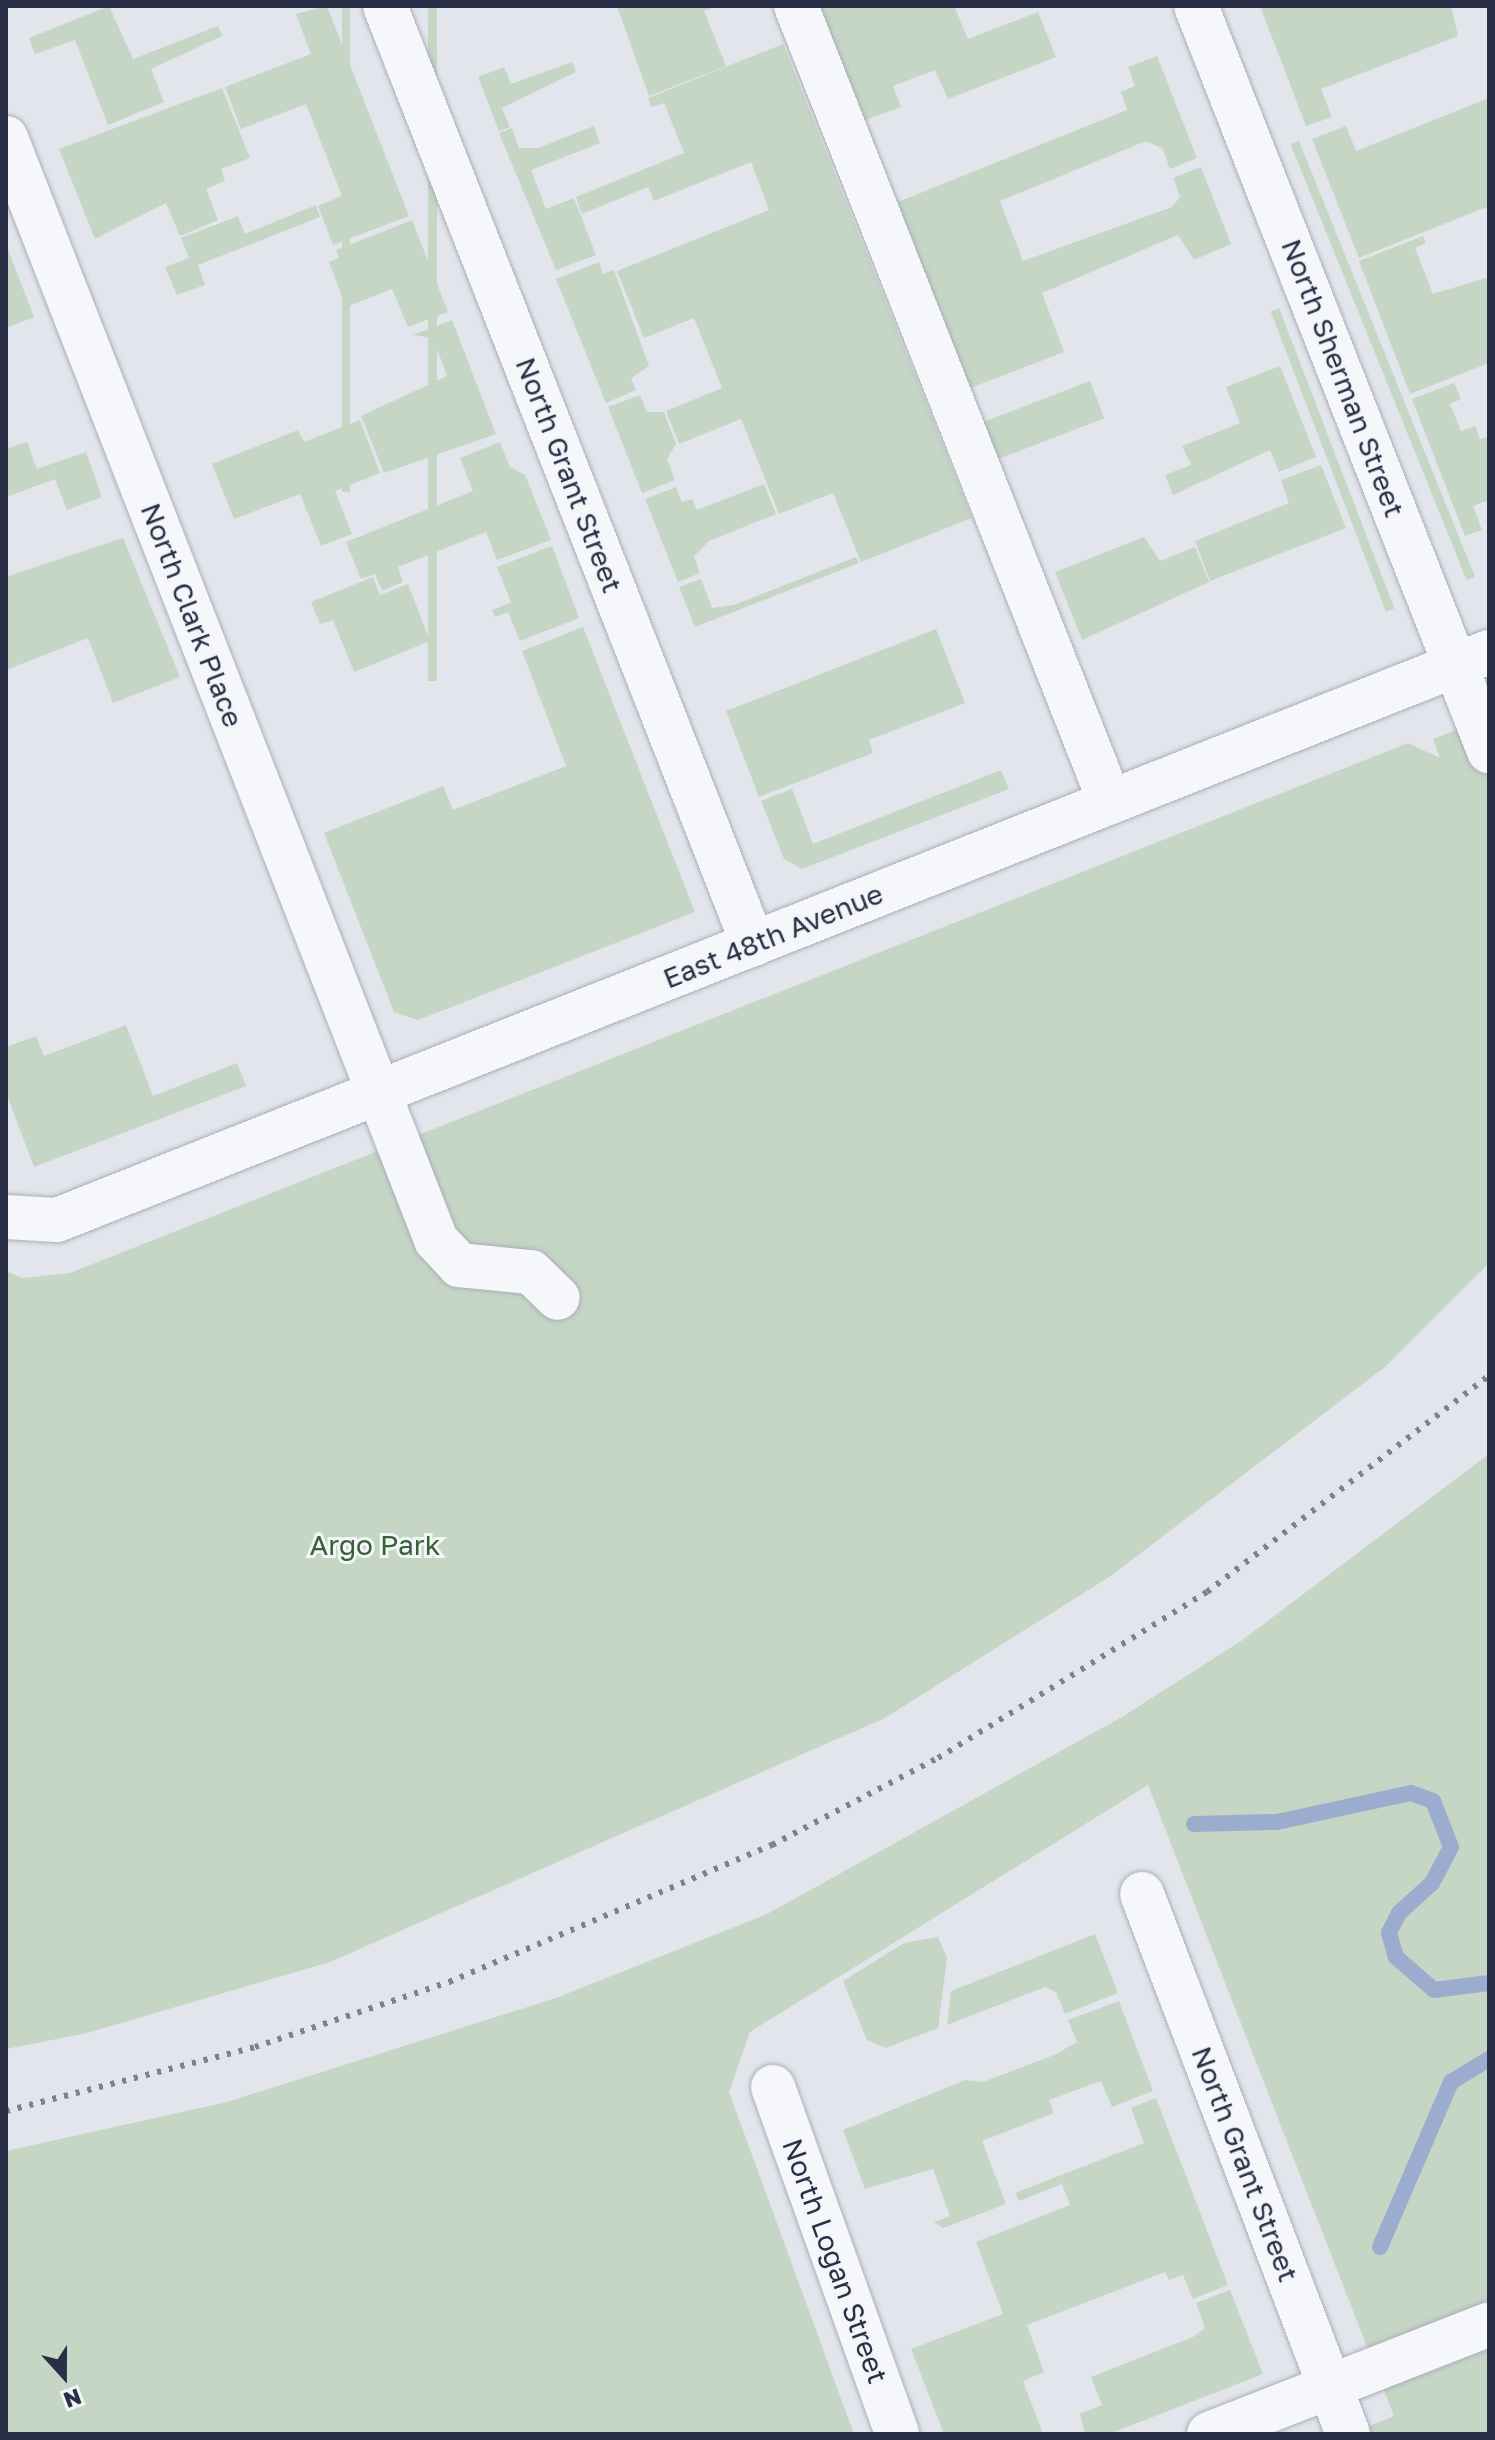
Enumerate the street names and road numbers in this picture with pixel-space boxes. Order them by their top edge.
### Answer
street label: North Sherman Street [1274,234,1412,522]
street label: North Grant Street [509,353,629,597]
street label: North Clark Place [134,498,250,732]
street label: East 48th Avenue [658,877,888,995]
street label: North Grant Street [1185,2042,1305,2286]
street label: North Logan Street [775,2134,895,2388]

